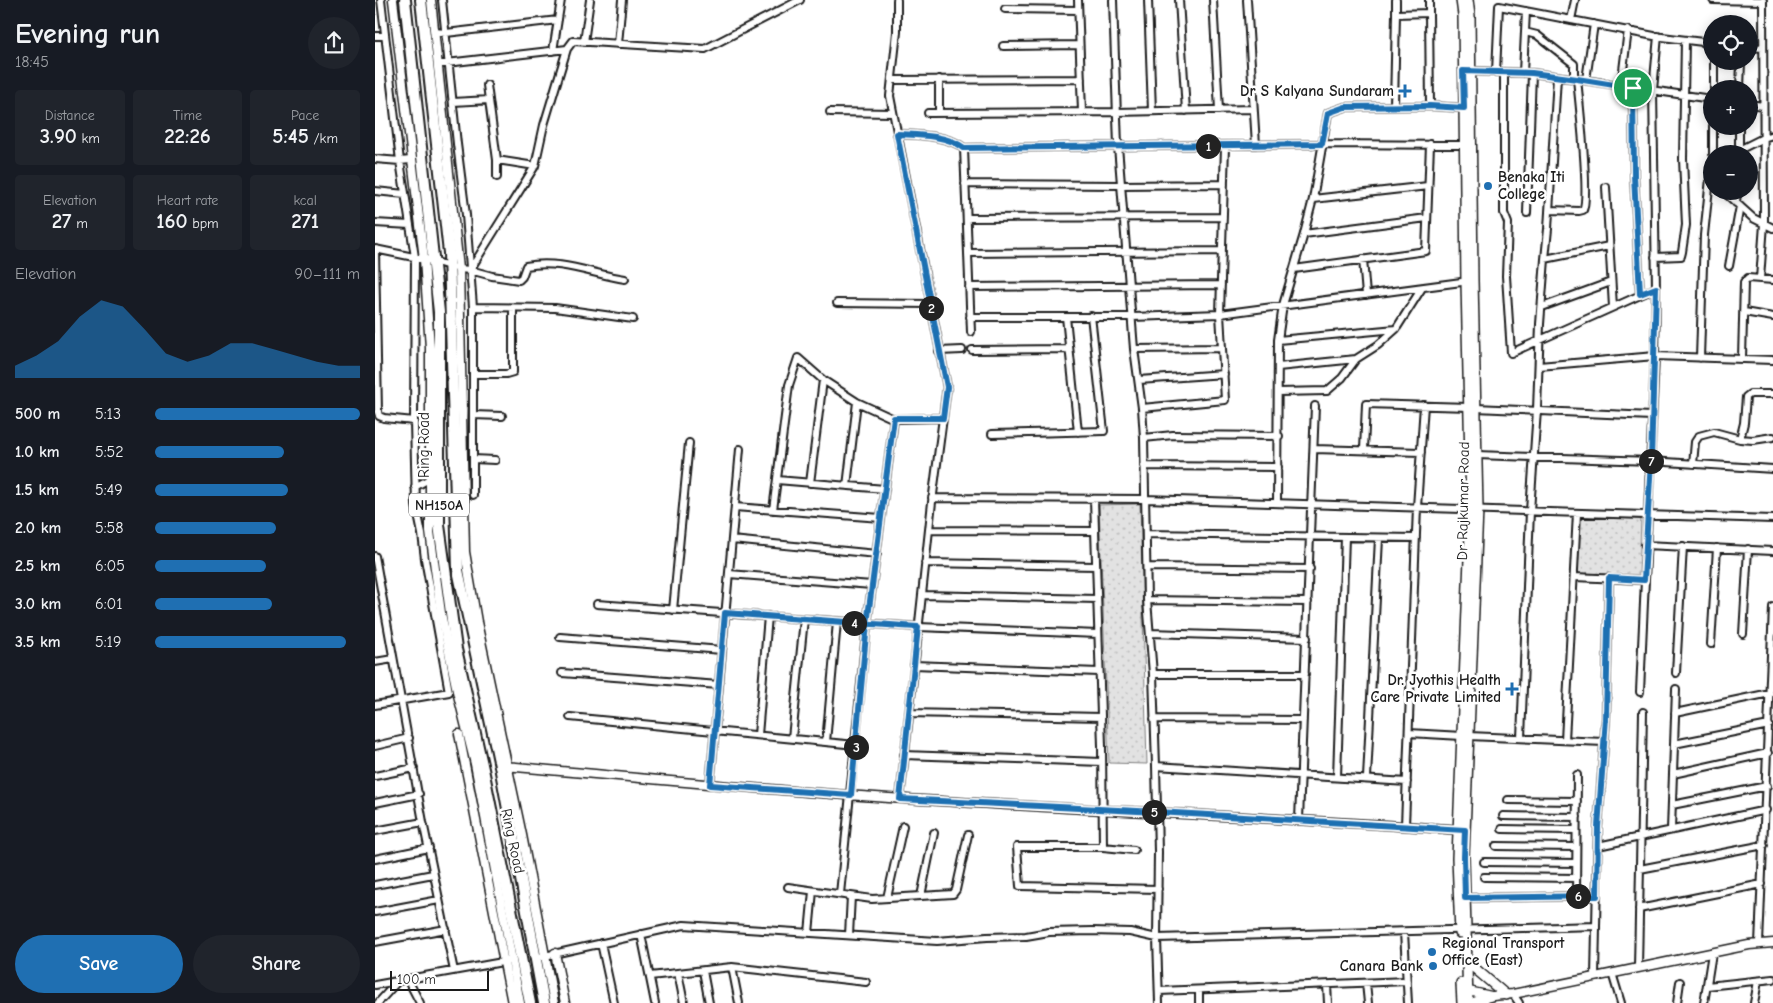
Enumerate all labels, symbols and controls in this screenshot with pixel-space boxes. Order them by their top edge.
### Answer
map controls [1703,15,1758,200]
button: locate [1703,15,1758,70]
button: share [308,17,360,69]
text: Evening run [15,18,160,50]
text: 18:45 [15,53,49,71]
pin [1612,67,1654,109]
icon: arrive [1619,74,1647,102]
button: + [1703,80,1758,135]
place label: Dr S Kalyana Sundaram [1240,82,1394,100]
marker: Dr S Kalyana Sundaram [1398,84,1412,98]
text: Distance [45,107,95,124]
text: Time [173,107,202,124]
text: Pace [291,107,319,124]
text: 3.90 [40,124,77,148]
text: 22:26 [164,124,211,148]
text: 5:45 [272,124,309,148]
text: km [77,130,100,147]
text: /km [309,130,338,147]
pin: 1 [1195,134,1221,158]
text: 1 [1206,138,1211,155]
button: − [1703,145,1758,200]
place label: Benaka Iti College [1498,168,1565,203]
marker: Benaka Iti College [1482,180,1494,192]
text: Elevation [43,192,97,209]
text: Heart rate [157,192,218,209]
text: kcal [293,192,317,209]
text: 27 [52,209,72,233]
text: 160 [156,209,188,233]
text: 271 [291,209,319,233]
text: m [72,215,88,232]
text: bpm [188,215,219,232]
text: Elevation [15,265,76,283]
text: 90–111 m [295,265,360,283]
pin: 2 [919,296,943,320]
text: 2 [928,300,935,317]
text: 500 m [15,405,60,423]
text: 5:13 [95,405,121,423]
street label: Ring Road [415,412,433,478]
street label: Dr Rajkumar Road [1453,441,1473,561]
text: 1.0 km [15,443,60,461]
text: 5:52 [95,443,124,461]
pin: 7 [1639,448,1663,474]
text: 7 [1648,453,1655,470]
text: 1.5 km [15,481,59,499]
text: 5:49 [95,481,123,499]
road number: NH150A [409,494,469,516]
text: 2.0 km [15,519,61,537]
text: 5:58 [95,519,123,537]
text: 2.5 km [15,557,61,575]
text: 6:05 [95,557,125,575]
text: 3.0 km [15,595,61,613]
text: 6:01 [95,595,123,613]
pin: 4 [841,610,867,636]
text: 4 [851,615,858,632]
text: 3.5 km [15,633,61,651]
text: 5:19 [95,633,121,651]
place label: Dr. Jyothis Health Care Private Limited [1370,671,1501,706]
marker: Dr. Jyothis Health Care Private Limited [1505,682,1519,696]
pin: 3 [843,734,869,760]
text: 3 [853,739,860,756]
pin: 5 [1141,800,1167,824]
text: 5 [1151,804,1158,821]
street label: Ring Road [497,807,529,875]
pin: 6 [1565,884,1591,908]
text: 6 [1575,888,1582,905]
place label: Regional Transport Office (East) [1442,934,1566,969]
button: Save [15,935,183,993]
button: Share [193,935,360,993]
marker: Regional Transport Office (East) [1426,946,1438,958]
place label: Canara Bank [1340,957,1424,975]
marker: Canara Bank [1427,960,1439,972]
scale bar [390,968,489,991]
text: 100 m [397,971,436,988]

